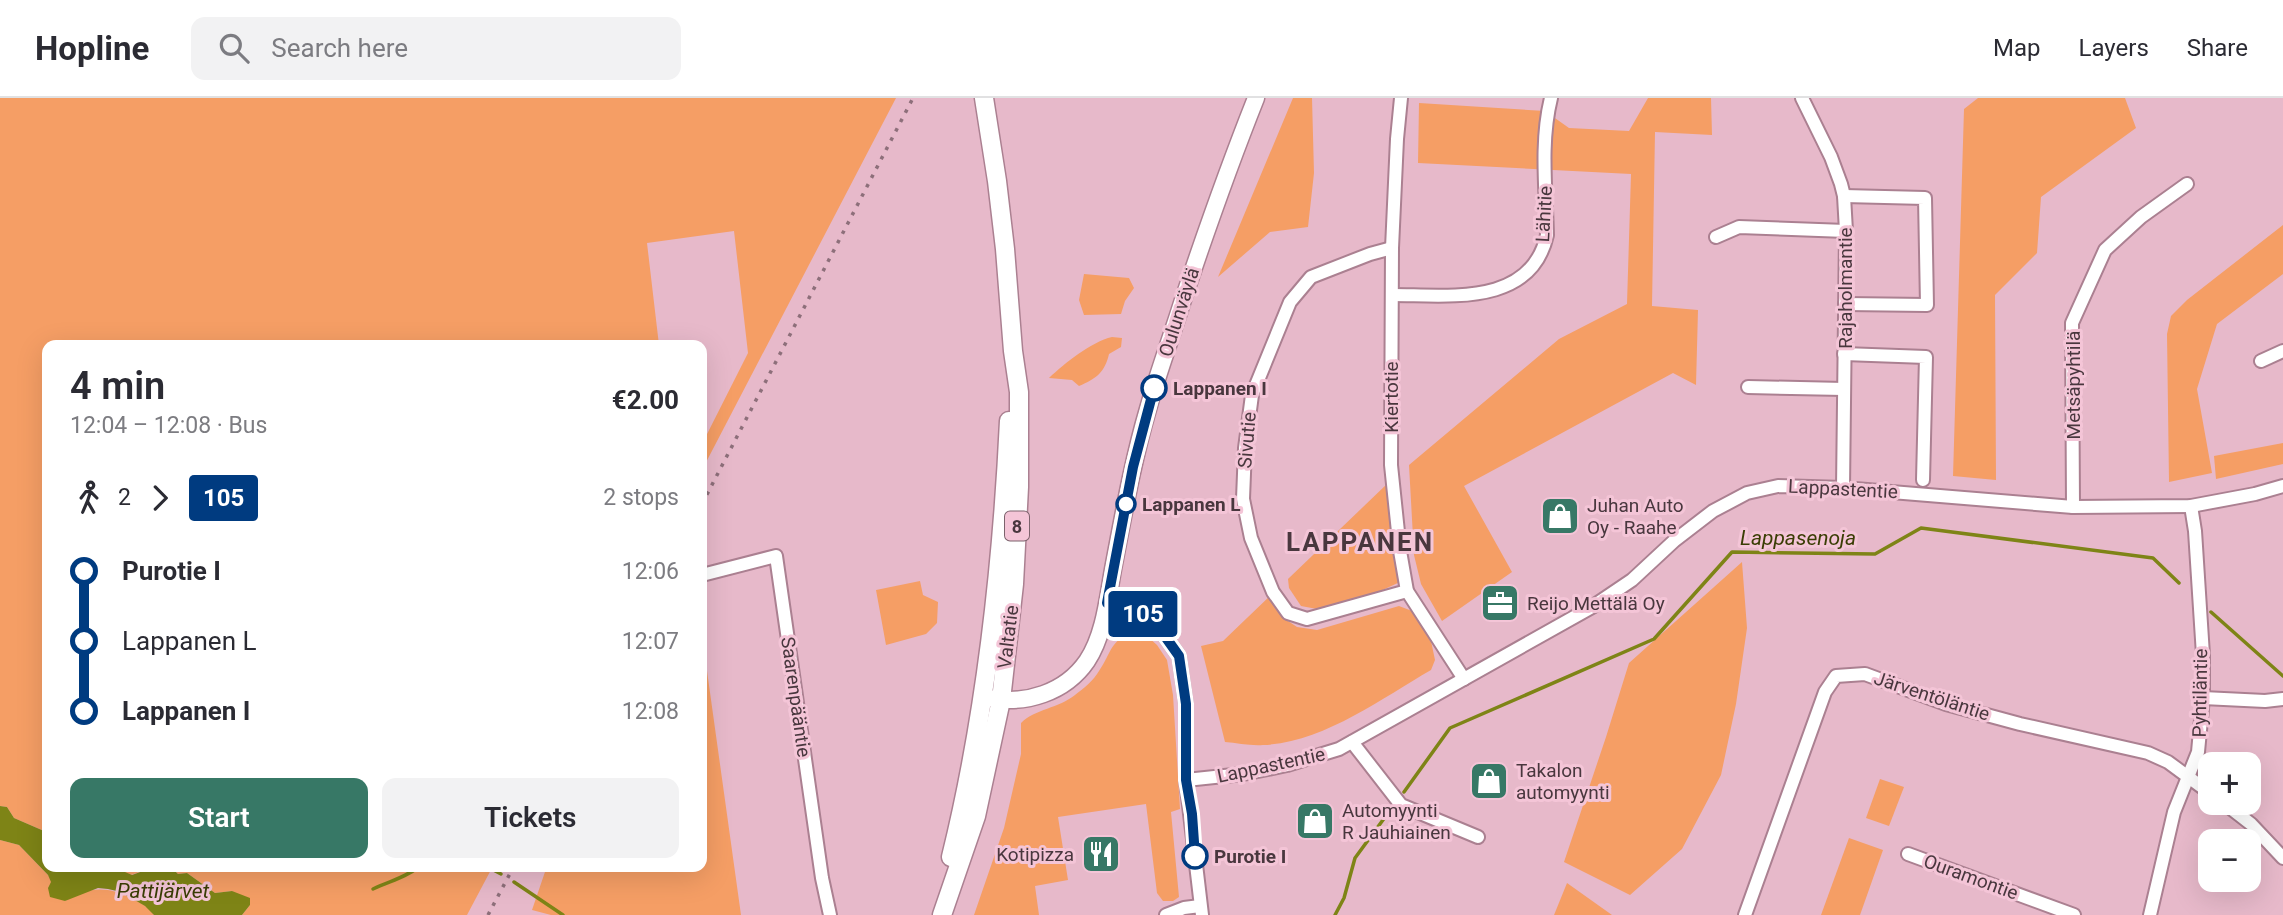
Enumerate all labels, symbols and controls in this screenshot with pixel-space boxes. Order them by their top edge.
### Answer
search box [191,17,681,80]
text: Hopline [35,29,149,68]
icon: search [215,29,253,67]
text: Search here [271,33,408,63]
text: Map [1993,34,2041,62]
text: Layers [2079,34,2149,62]
text: Share [2187,34,2248,62]
street label: Lähitie [1531,185,1557,243]
street label: Rajaholmantie [1834,227,1857,349]
street label: Oulunväylä [1154,265,1204,359]
street label: Metsäpyhtilä [2062,331,2085,439]
street label: Kiertotie [1380,361,1403,433]
text: 4 min [70,364,165,408]
marker: Lappanen I [1141,375,1167,401]
place label: Lappanen I [1173,377,1267,400]
text: €2.00 [612,385,679,415]
street label: Sivutie [1233,411,1261,469]
text: 12:04 – 12:08 · Bus [70,412,267,439]
street label: Lappastentie [1788,475,1898,503]
icon: walk [70,479,108,517]
icon: forward [141,479,179,517]
text: 2 [118,484,131,511]
text: 105 [203,484,244,512]
text: 2 stops [603,484,679,511]
place label: Lappanen L [1142,493,1241,516]
marker: Lappanen L [1116,494,1136,514]
place label: Juhan Auto Oy - Raahe [1587,494,1684,539]
shop icon: Juhan Auto Oy - Raahe [1539,495,1581,537]
road number: 8 [1005,512,1029,540]
water label: Lappasenoja [1740,526,1856,550]
district label: LAPPANEN [1286,527,1434,557]
text: Purotie I [122,556,221,586]
text: 12:06 [622,558,679,585]
office icon: Reijo Mettälä Oy [1479,582,1521,624]
line badge: 105 [1103,591,1183,637]
place label: Reijo Mettälä Oy [1527,592,1665,615]
text: 105 [1122,600,1164,628]
street label: Valtatie [993,604,1023,670]
text: Lappanen L [122,626,256,656]
text: 12:07 [622,628,679,655]
street label: Saarenpääntie [776,635,816,759]
street label: Pyhtiläntie [2188,648,2212,738]
street label: Järventöläntie [1871,666,1993,726]
text: Lappanen I [122,696,250,726]
text: 12:08 [622,698,679,725]
street label: Lappastentie [1215,742,1327,788]
map controls [2198,752,2261,892]
button: + [2198,752,2261,815]
place label: Takalon automyynti [1516,759,1610,804]
shop icon: Takalon automyynti [1468,760,1510,802]
button: Start [70,778,368,858]
button: Tickets [382,778,679,858]
place label: Automyynti R Jauhiainen [1342,799,1451,844]
shop icon: Automyynti R Jauhiainen [1294,800,1336,842]
button: − [2198,829,2261,892]
restaurant icon: Kotipizza [1080,833,1122,875]
place label: Kotipizza [996,843,1074,866]
marker: Purotie I [1182,843,1208,869]
place label: Purotie I [1214,845,1286,868]
street label: Ouramontie [1921,849,2021,905]
water label: Pattijärvet [117,879,209,903]

